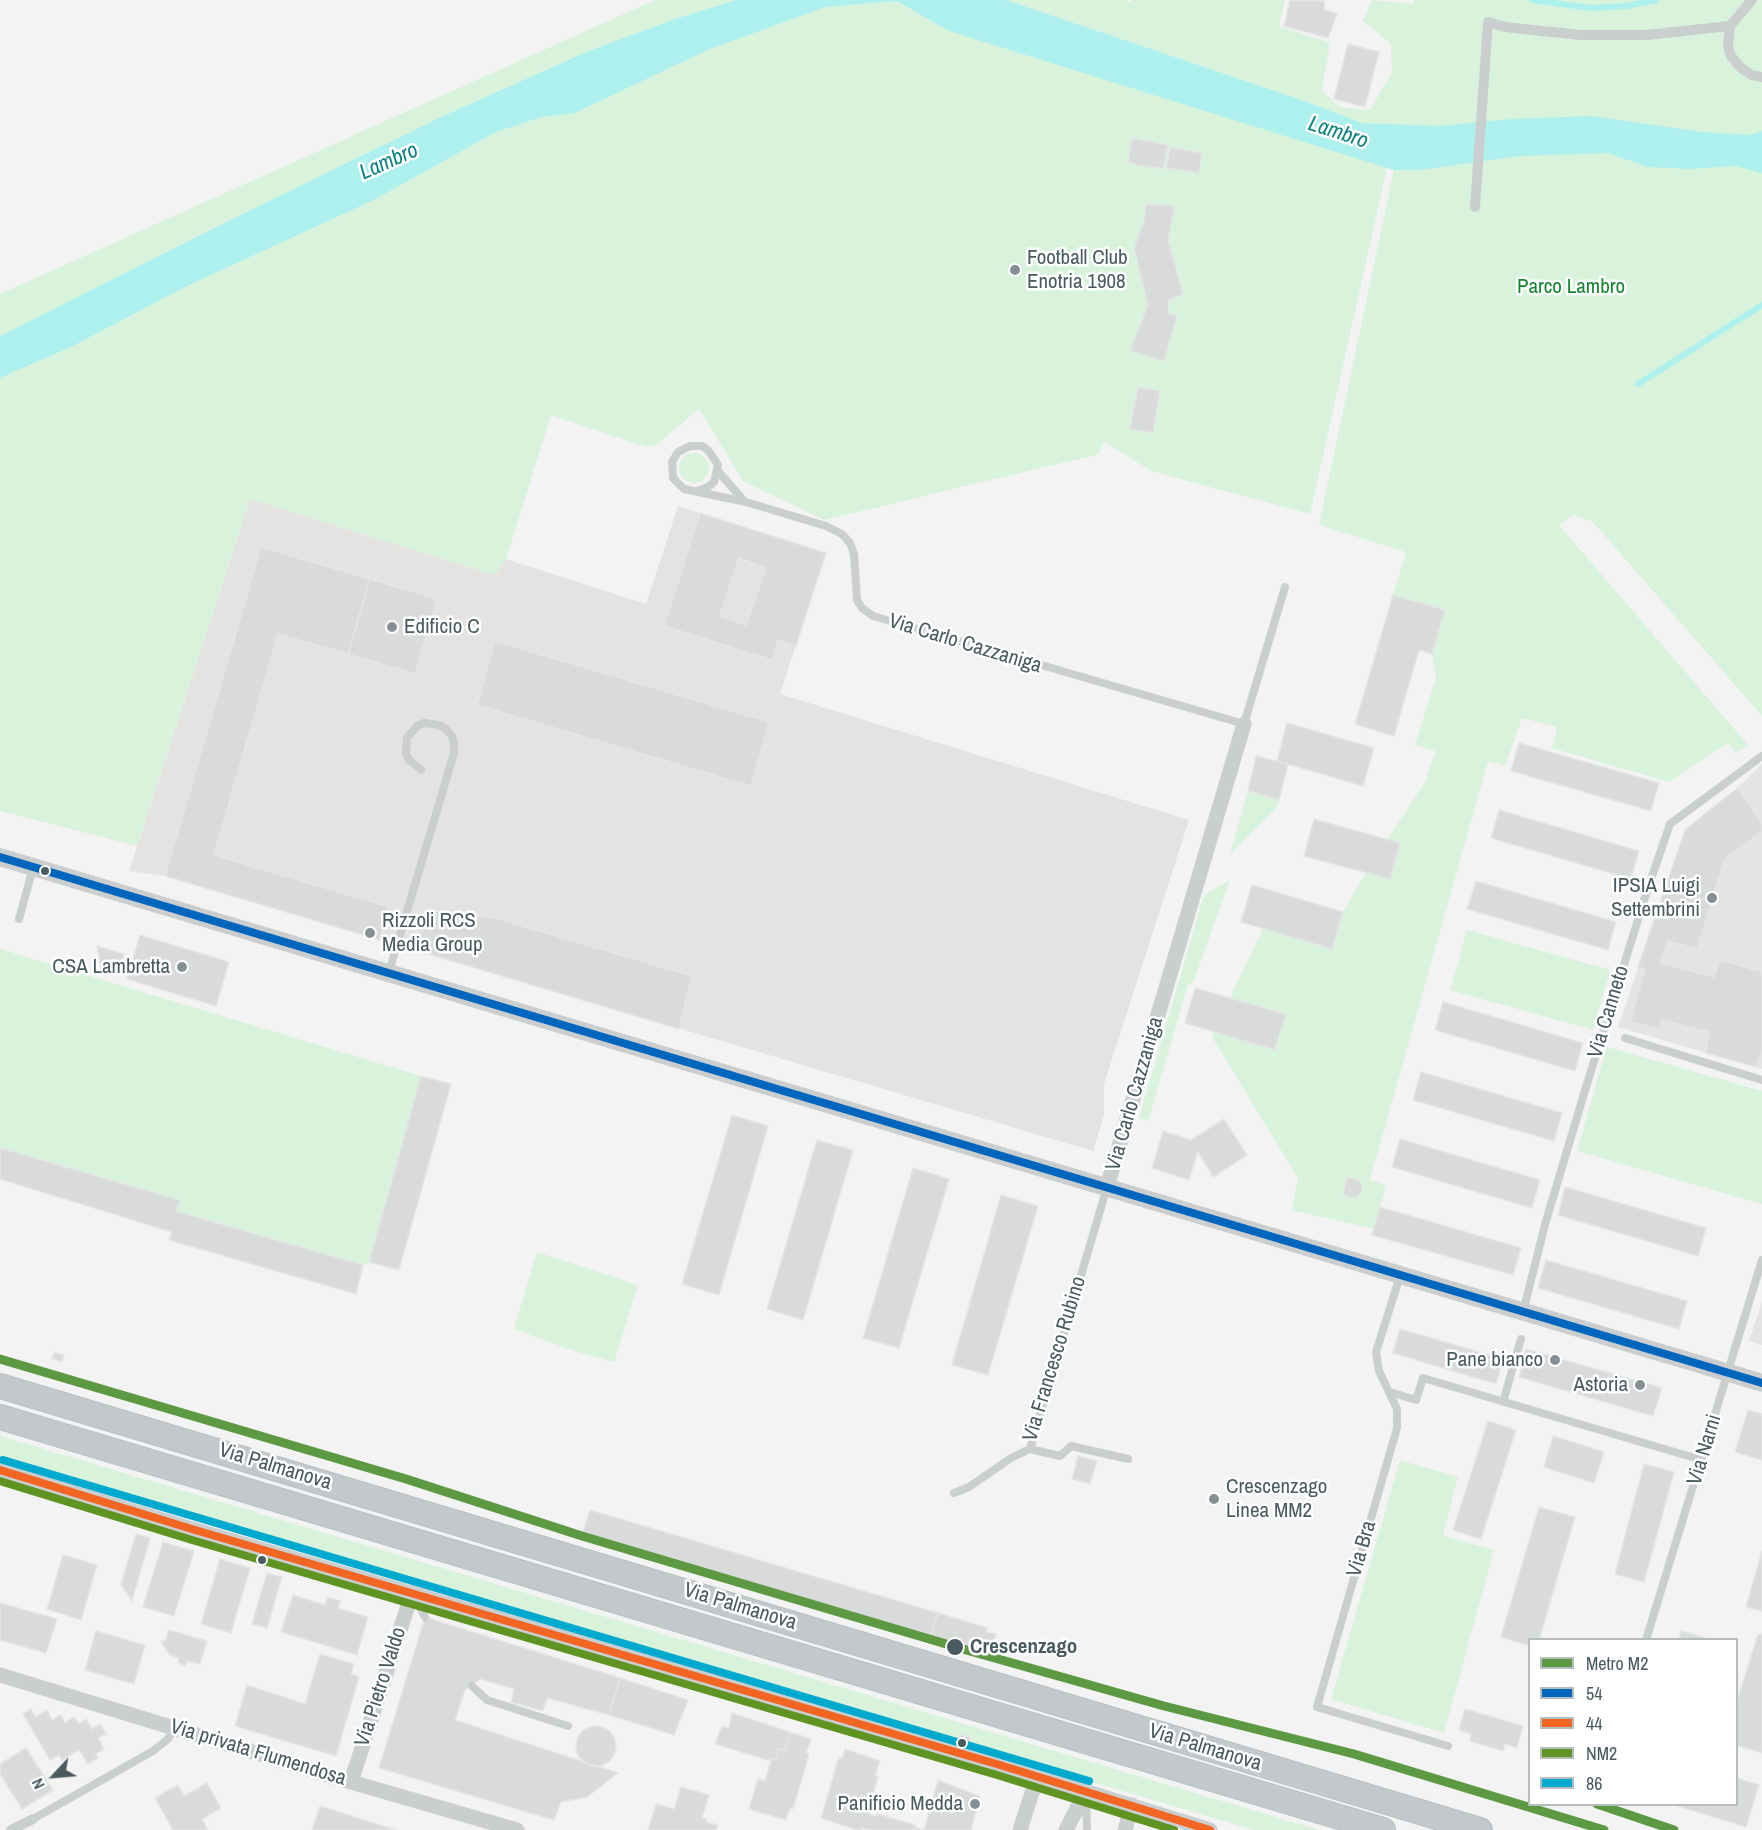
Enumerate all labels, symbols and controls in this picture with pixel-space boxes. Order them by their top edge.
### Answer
water label: Lambro [1305,111,1371,155]
water label: Lambro [356,138,422,186]
place label: Football Club Enotria 1908 [1027,245,1128,295]
marker: Football Club Enotria 1908 [1008,263,1022,277]
park label: Parco Lambro [1517,274,1625,300]
street label: Via Carlo Cazzaniga [885,609,1045,679]
place label: Edificio C [404,614,480,640]
marker: Edificio C [385,620,399,634]
unlabelled marker [39,865,51,877]
place label: IPSIA Luigi Settembrini [1611,873,1700,923]
marker: IPSIA Luigi Settembrini [1705,891,1719,905]
place label: Rizzoli RCS Media Group [382,908,483,958]
marker: Rizzoli RCS Media Group [363,926,377,940]
place label: CSA Lambretta [52,954,170,980]
marker: CSA Lambretta [175,960,189,974]
street label: Via Canneto [1583,963,1635,1061]
street label: Via Carlo Cazzaniga [1101,1014,1169,1174]
street label: Via Francesco Rubino [1018,1274,1092,1444]
place label: Pane bianco [1446,1347,1543,1373]
marker: Pane bianco [1548,1353,1562,1367]
place label: Astoria [1573,1372,1628,1398]
marker: Astoria [1633,1378,1647,1392]
street label: Via Narni [1682,1412,1728,1488]
street label: Via Palmanova [216,1438,334,1496]
place label: Crescenzago Linea MM2 [1226,1474,1327,1524]
marker: Crescenzago Linea MM2 [1207,1492,1221,1506]
street label: Via Bra [1342,1518,1382,1580]
unlabelled marker [256,1554,268,1566]
street label: Via Palmanova [681,1578,799,1636]
street label: Via Pietro Valdo [350,1624,412,1750]
place label: Crescenzago [970,1634,1077,1660]
marker: Crescenzago [945,1637,965,1657]
legend [1528,1638,1738,1806]
text: Metro M2 [1586,1651,1648,1676]
text: 54 [1586,1681,1602,1706]
text: 44 [1586,1711,1602,1736]
street label: Via privata Flumendosa [167,1714,349,1792]
street label: Via Palmanova [1146,1719,1264,1777]
unlabelled marker [956,1737,968,1749]
text: NM2 [1586,1741,1617,1766]
north arrow [24,1746,84,1806]
text: 86 [1586,1771,1602,1796]
text: N [26,1775,50,1793]
place label: Panificio Medda [838,1791,963,1817]
marker: Panificio Medda [968,1797,982,1811]

